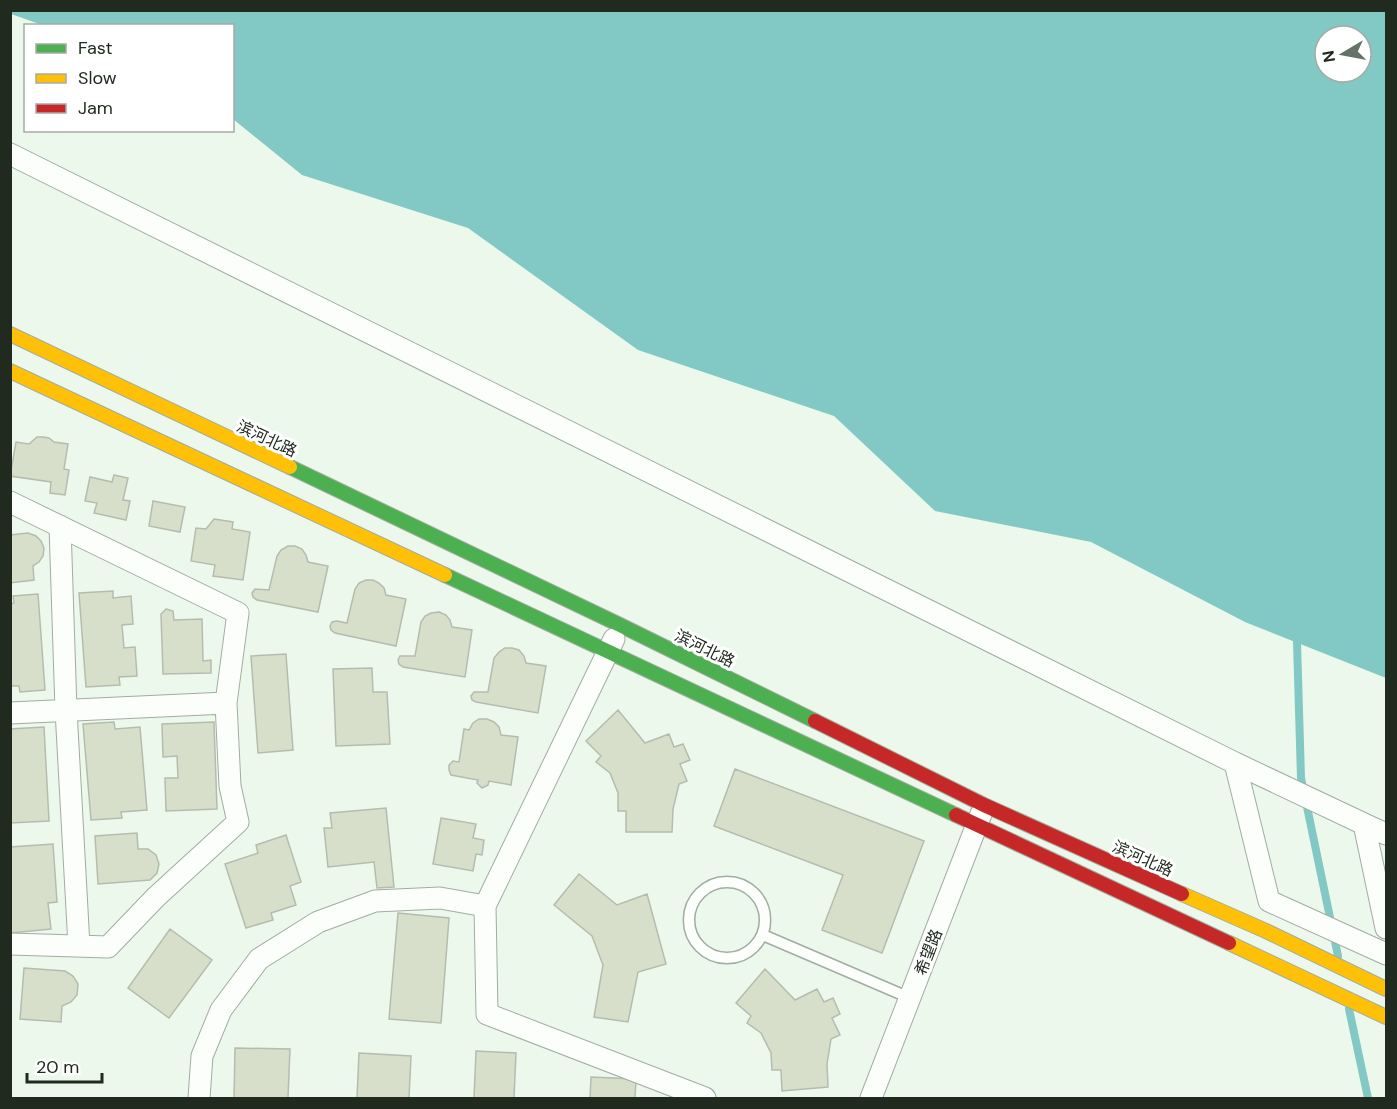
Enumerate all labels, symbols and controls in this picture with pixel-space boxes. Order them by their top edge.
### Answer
legend [24,24,234,132]
north arrow [1313,24,1373,84]
text: Fast [78,36,113,60]
text: N [1317,49,1340,64]
text: Slow [78,66,117,90]
text: Jam [78,96,113,120]
street label: 滨河北路 [233,415,300,461]
street label: 滨河北路 [671,625,738,672]
street label: 滨河北路 [1109,836,1176,881]
street label: 希望路 [910,926,947,978]
scale bar [27,1046,102,1084]
text: 20 m [36,1055,79,1079]

